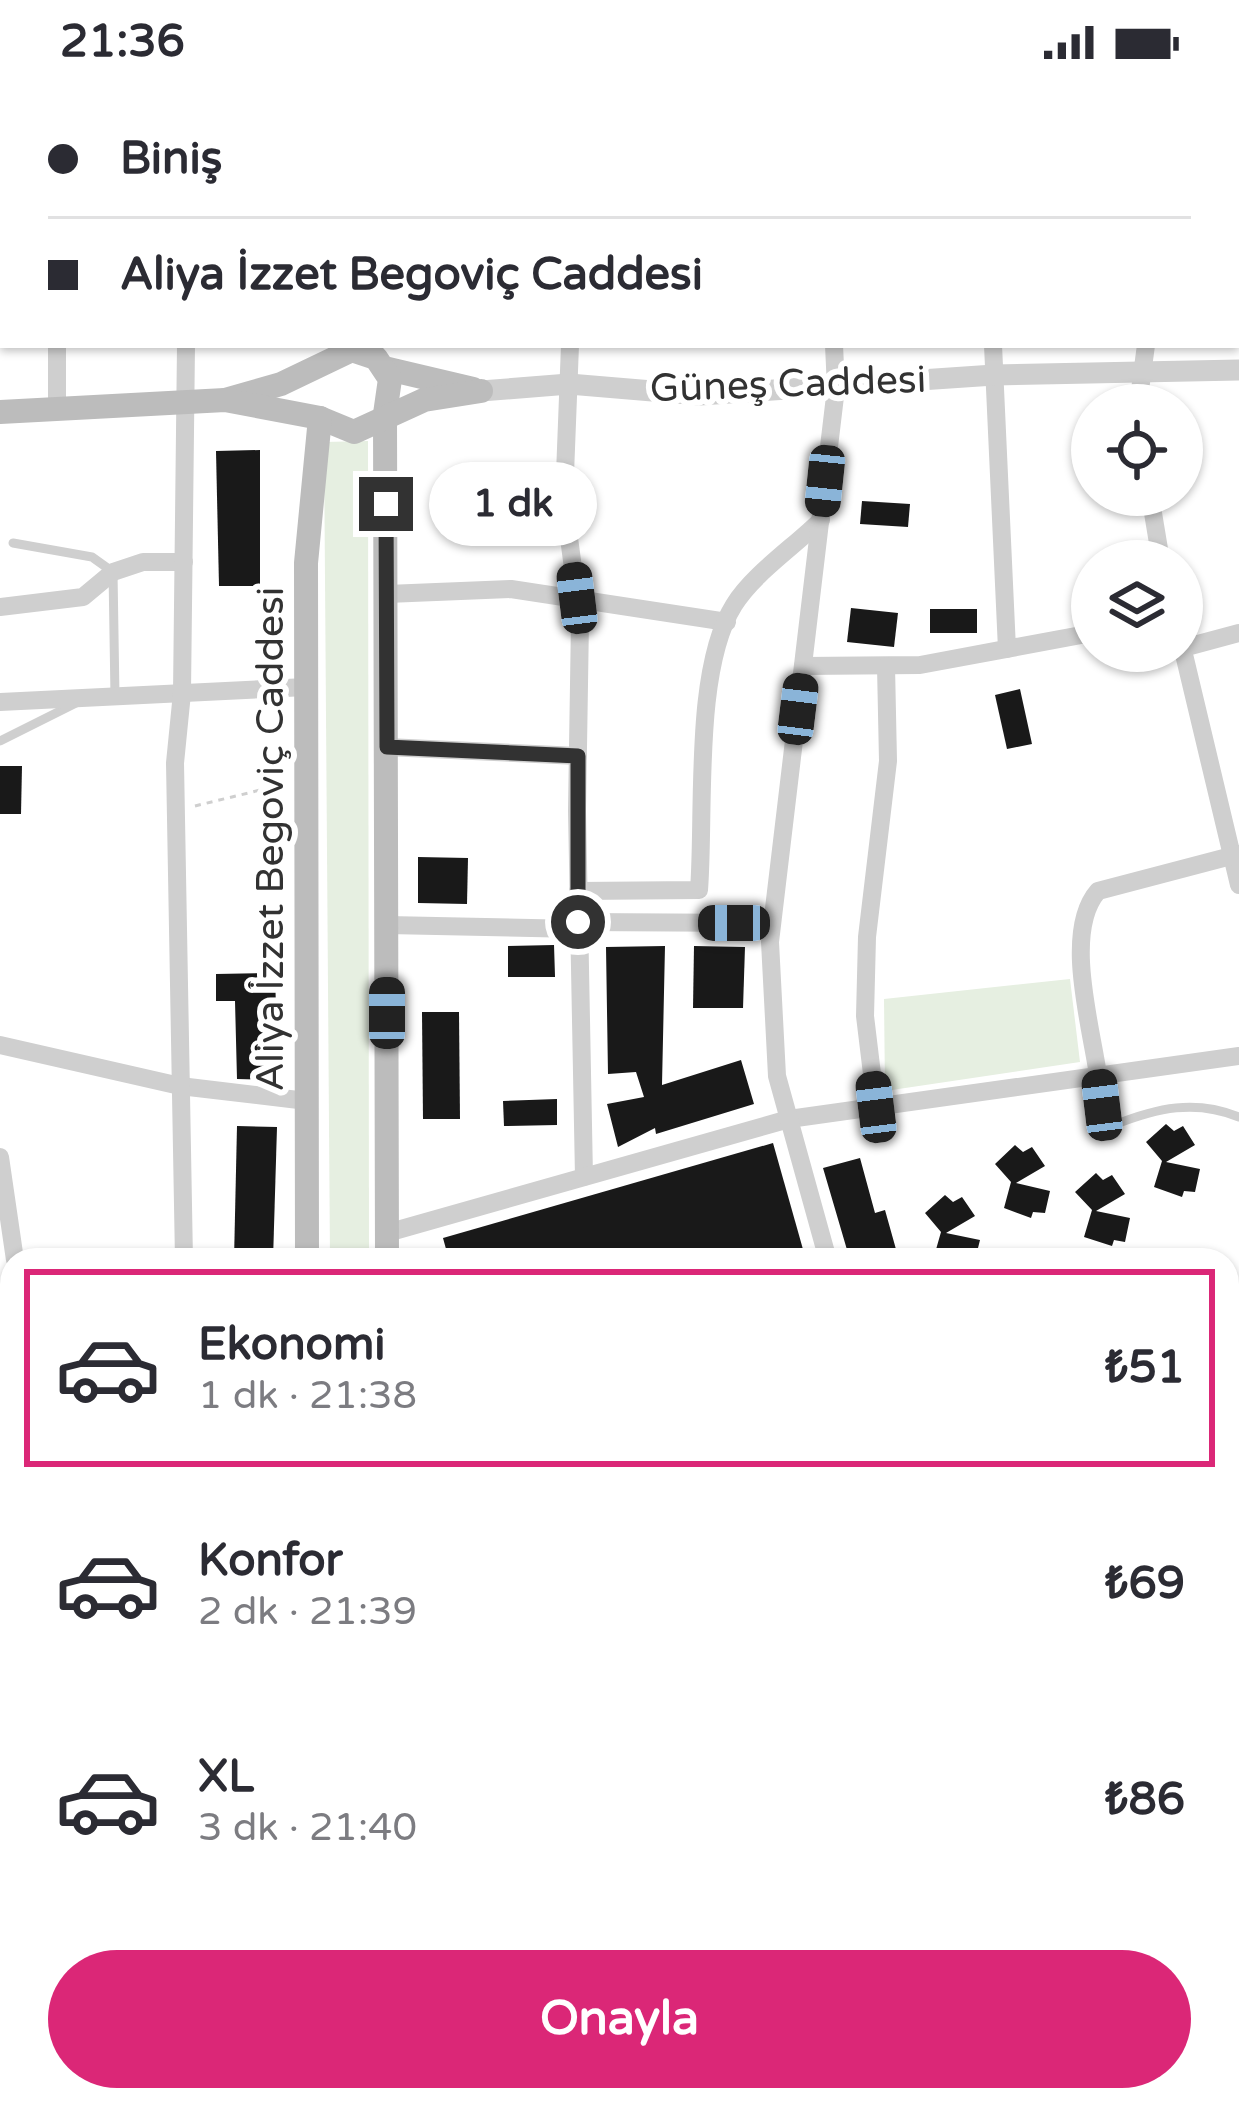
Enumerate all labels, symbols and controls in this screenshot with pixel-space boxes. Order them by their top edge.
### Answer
text: 21:36 [60,15,185,69]
text: Biniş [120,132,222,186]
text: Aliya İzzet Begoviç Caddesi [120,248,703,302]
street label: Güneş Caddesi [649,356,927,412]
map controls [1071,384,1203,672]
button: locate [1071,384,1203,516]
car [803,443,847,519]
callout: 1 dk [428,462,596,546]
route end [359,477,413,531]
text: 1 dk [473,480,553,527]
button: layers [1071,540,1203,672]
car [555,560,599,636]
street label: Aliya İzzet Begoviç Caddesi [247,586,294,1092]
car [776,671,820,747]
route start [551,895,605,949]
car [698,905,770,941]
car [369,977,405,1049]
car [1080,1067,1124,1143]
car [854,1069,898,1145]
icon: car [54,1314,162,1422]
text: Ekonomi [198,1318,385,1372]
text: ₺51 [1105,1341,1185,1395]
text: 1 dk · 21:38 [198,1372,417,1419]
icon: car [54,1530,162,1638]
text: Konfor [198,1534,343,1588]
text: ₺69 [1105,1557,1185,1611]
text: 2 dk · 21:39 [198,1588,417,1635]
icon: car [54,1746,162,1854]
text: XL [198,1750,254,1804]
text: ₺86 [1105,1773,1185,1827]
text: 3 dk · 21:40 [198,1804,417,1851]
button: Onayla [48,1950,1191,2088]

